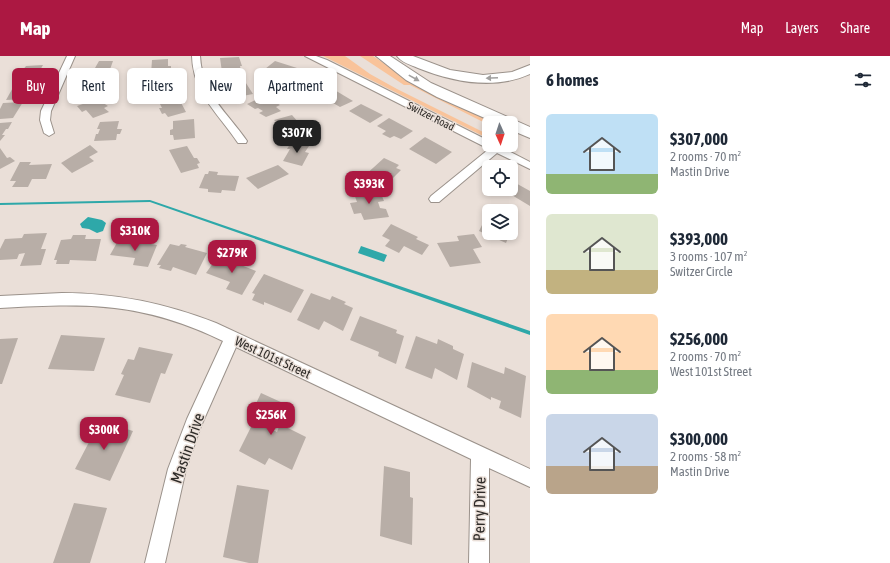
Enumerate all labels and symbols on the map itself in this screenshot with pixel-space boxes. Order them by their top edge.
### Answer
one-way arrow [409,74,420,81]
one-way arrow [485,75,498,81]
street label: Switzer Road [405,99,457,133]
north arrow [482,116,518,152]
pin: $307K [269,120,325,154]
pin: $393K [341,171,397,205]
pin: $310K [107,218,163,252]
pin: $279K [204,240,260,274]
street label: West 101st Street [232,333,313,382]
pin: $256K [243,402,299,436]
street label: Mastin Drive [167,411,207,485]
pin: $300K [76,417,132,451]
street label: Perry Drive [469,477,490,541]

